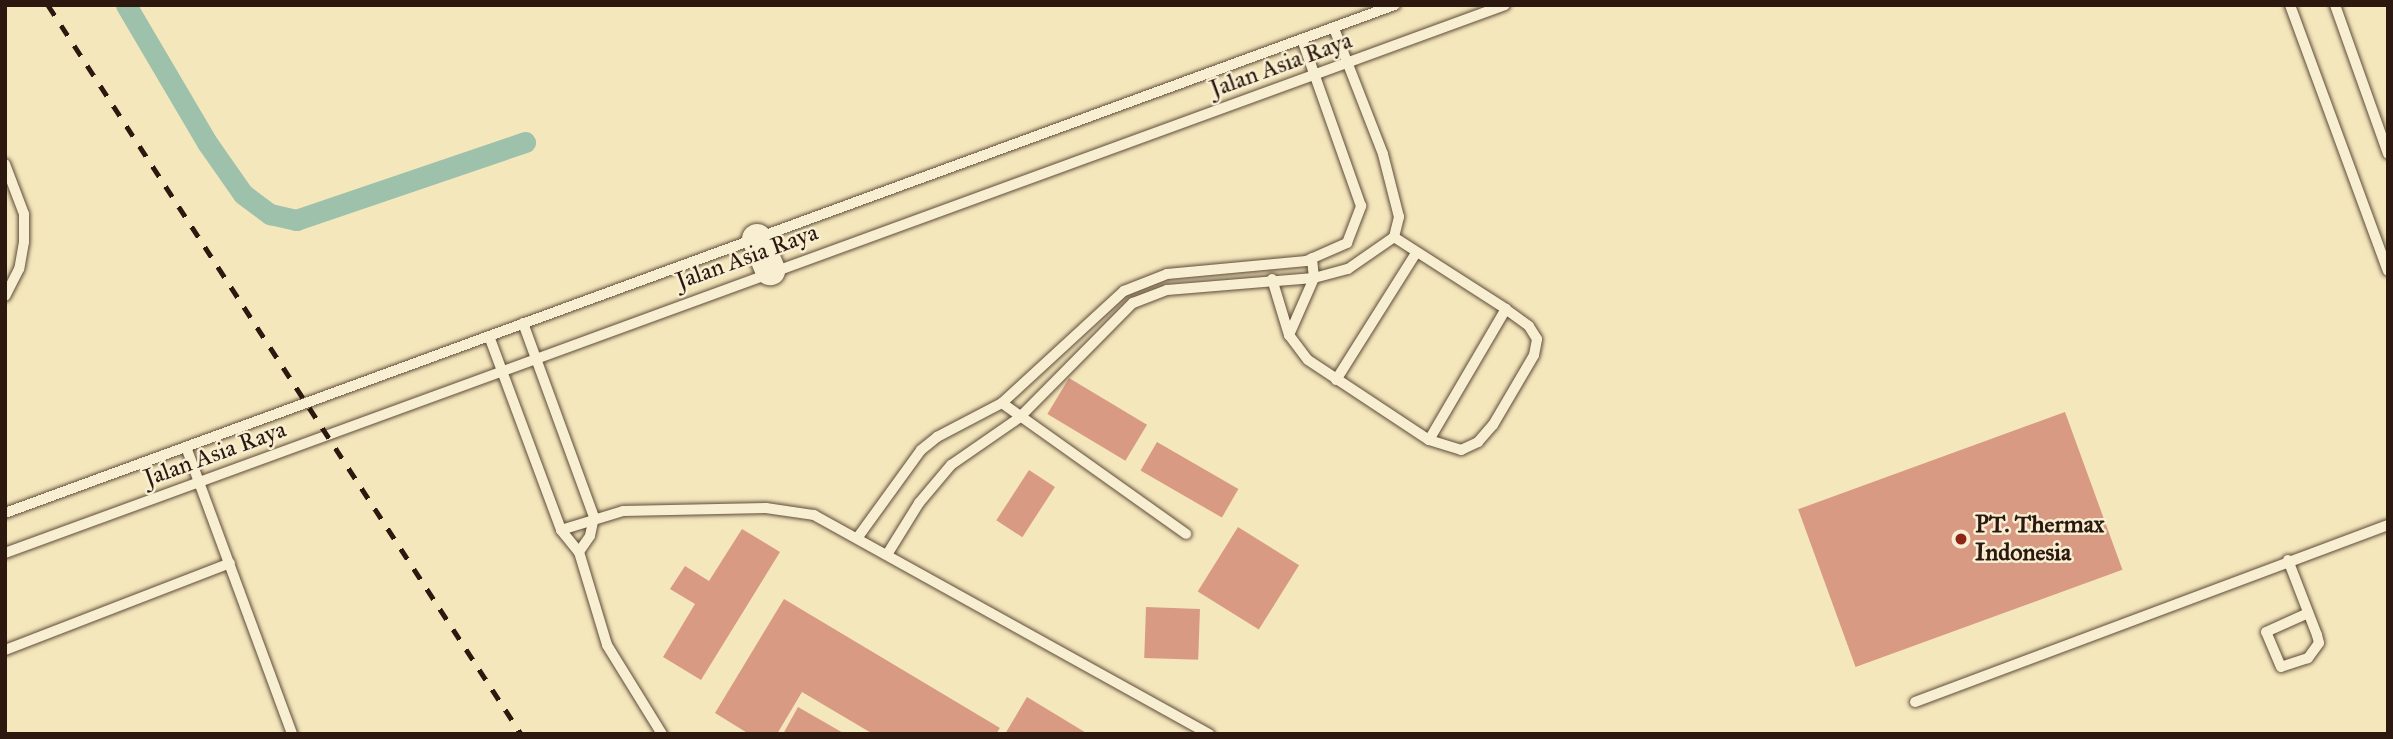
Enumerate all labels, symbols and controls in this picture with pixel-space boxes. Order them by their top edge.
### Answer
street label: Jalan Asia Raya [1206,26,1356,104]
street label: Jalan Asia Raya [672,218,822,296]
street label: Jalan Asia Raya [140,415,290,493]
place label: PT. Thermax Indonesia [1975,511,2104,567]
marker: PT. Thermax Indonesia [1953,531,1969,547]

